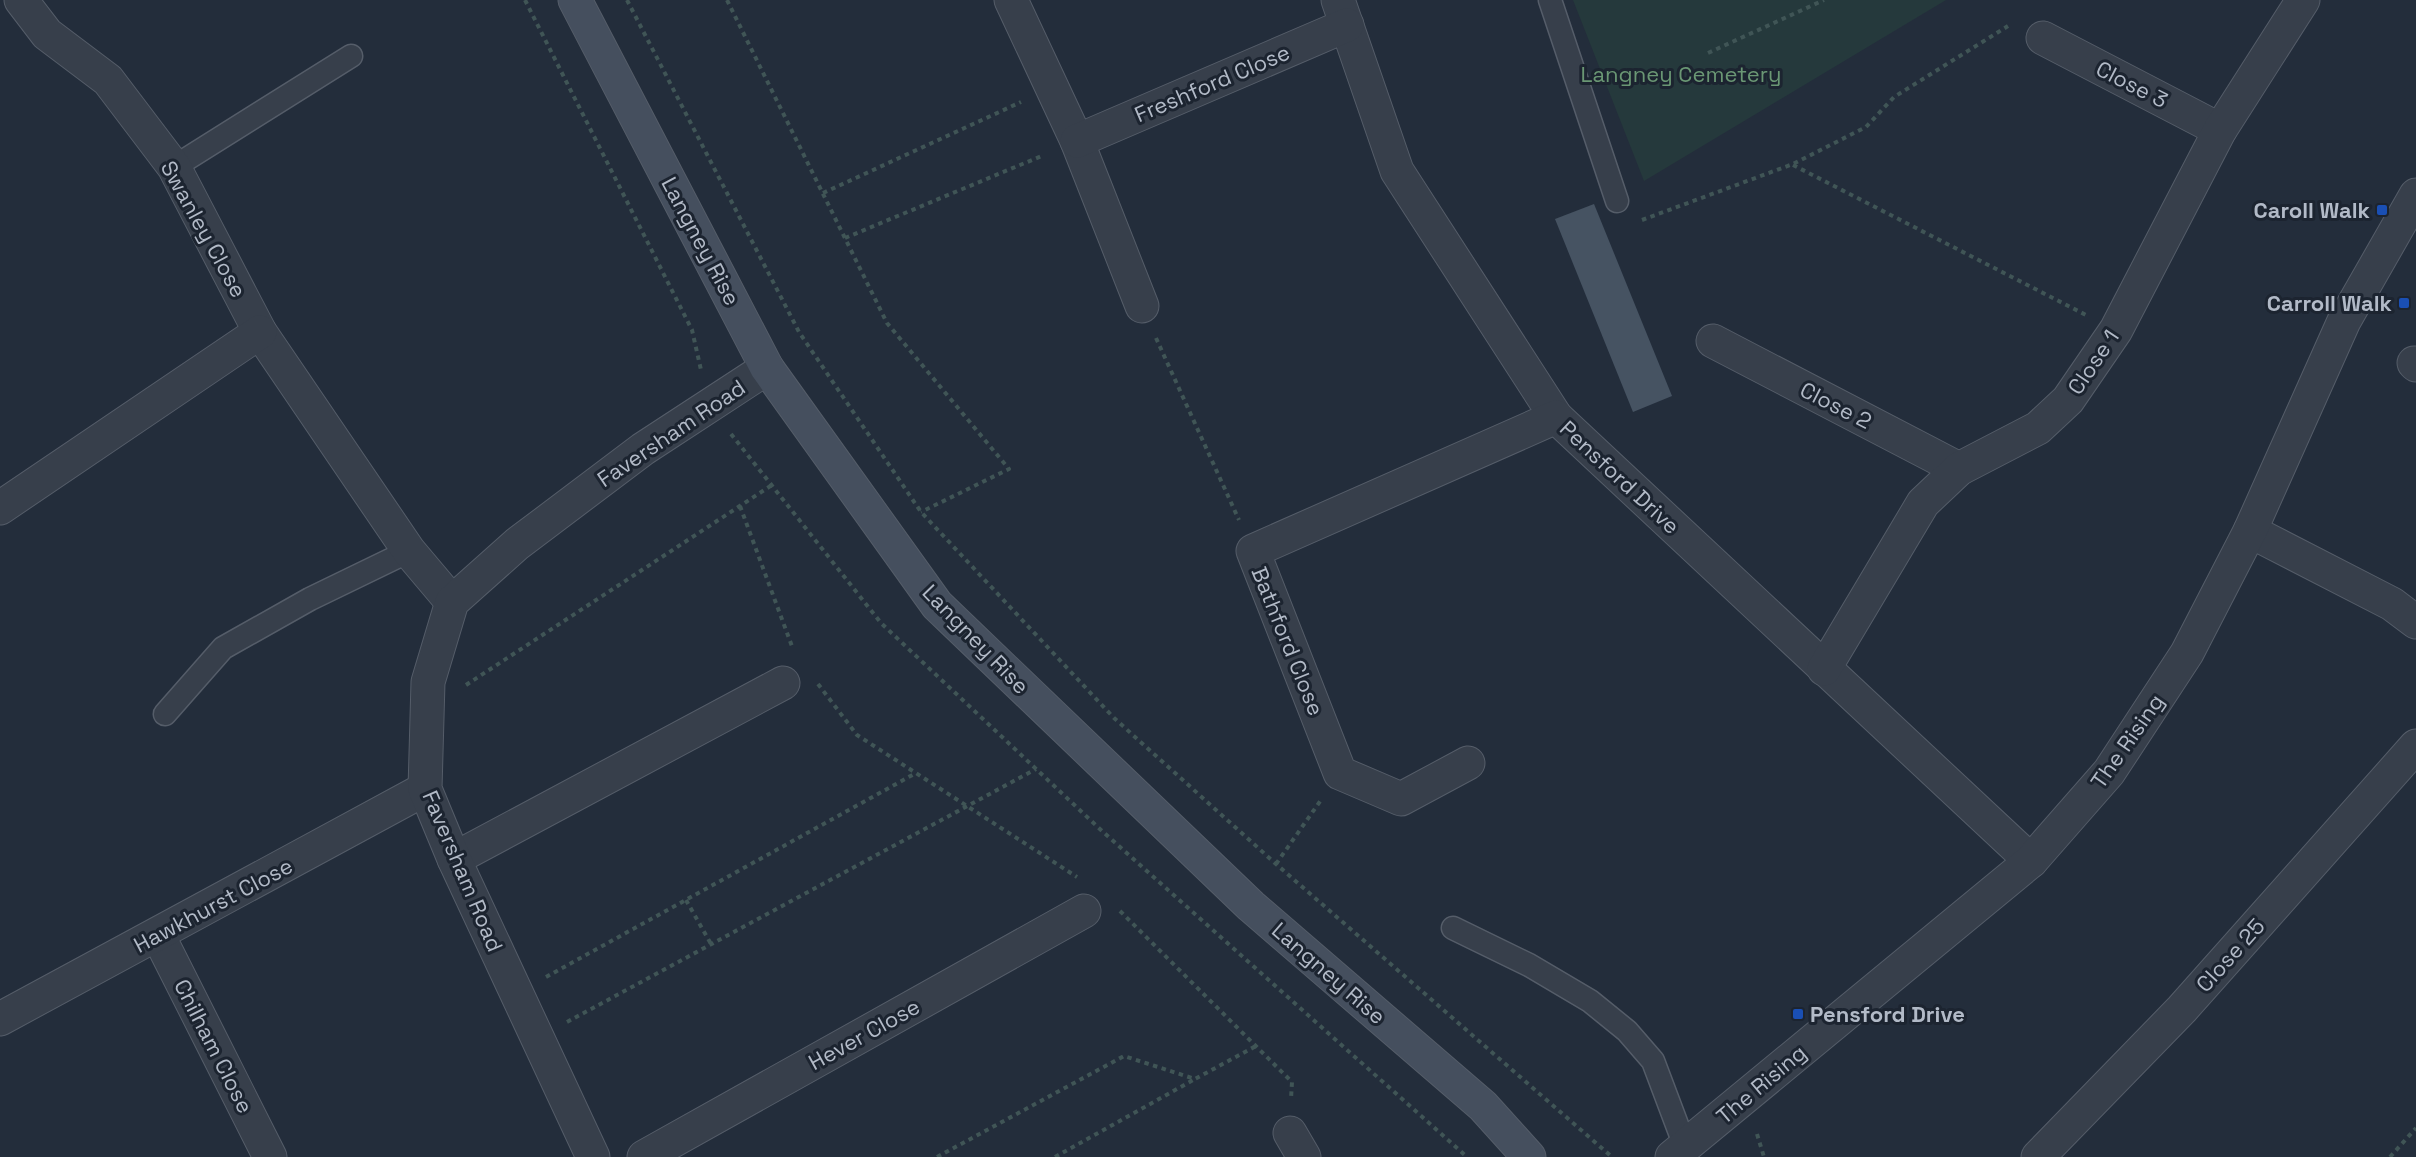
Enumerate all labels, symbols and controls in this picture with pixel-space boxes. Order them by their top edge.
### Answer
street label: Freshford Close [1130,38,1294,128]
street label: Close 3 [2091,54,2173,114]
park label: Langney Cemetery [1580,60,1782,88]
street label: Swanley Close [155,156,253,302]
street label: Langney Rise [655,172,747,310]
place label: Caroll Walk [2254,196,2371,224]
marker: Caroll Walk [2375,203,2389,217]
place label: Carroll Walk [2267,289,2393,317]
marker: Carroll Walk [2397,296,2411,310]
street label: Close 1 [2061,324,2125,400]
street label: Faversham Road [592,373,750,493]
street label: Close 2 [1795,375,1877,435]
street label: Pensford Drive [1554,414,1686,540]
street label: Bathford Close [1245,562,1331,720]
street label: Langney Rise [917,578,1035,700]
street label: The Rising [2084,688,2170,794]
street label: Faversham Road [416,786,510,956]
street label: Hawkhurst Close [129,851,297,959]
street label: Close 25 [2190,912,2270,998]
street label: Langney Rise [1266,916,1392,1030]
street label: Chilham Close [168,974,260,1118]
street label: Hever Close [803,992,925,1076]
place label: Pensford Drive [1810,1000,1965,1028]
marker: Pensford Drive [1791,1007,1805,1021]
street label: The Rising [1710,1038,1812,1130]

